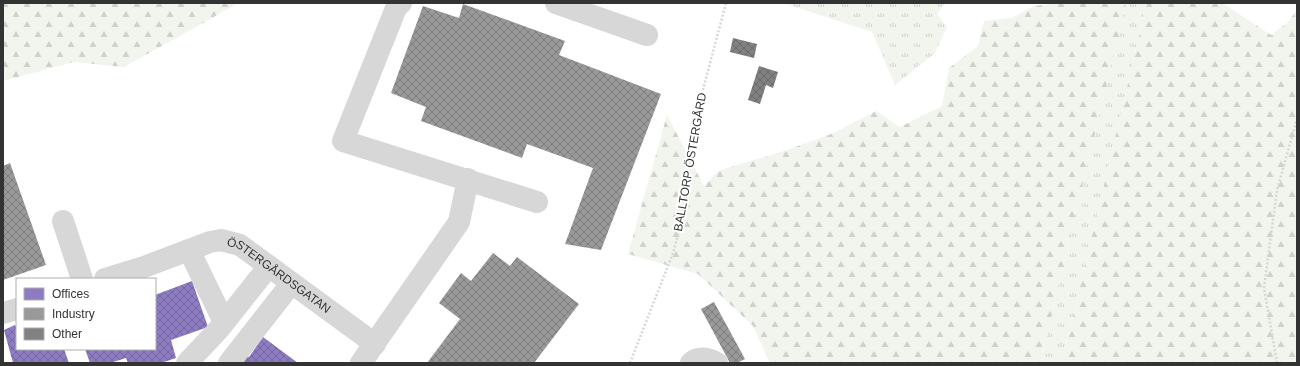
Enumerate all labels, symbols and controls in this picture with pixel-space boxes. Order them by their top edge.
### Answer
street label: BALLTORP ÖSTERGÅRD [670,91,709,233]
street label: ÖSTERGÅRDSGATAN [226,235,333,316]
legend [16,278,156,350]
text: Offices [52,287,89,301]
text: Industry [52,307,95,321]
text: Other [52,327,82,341]

